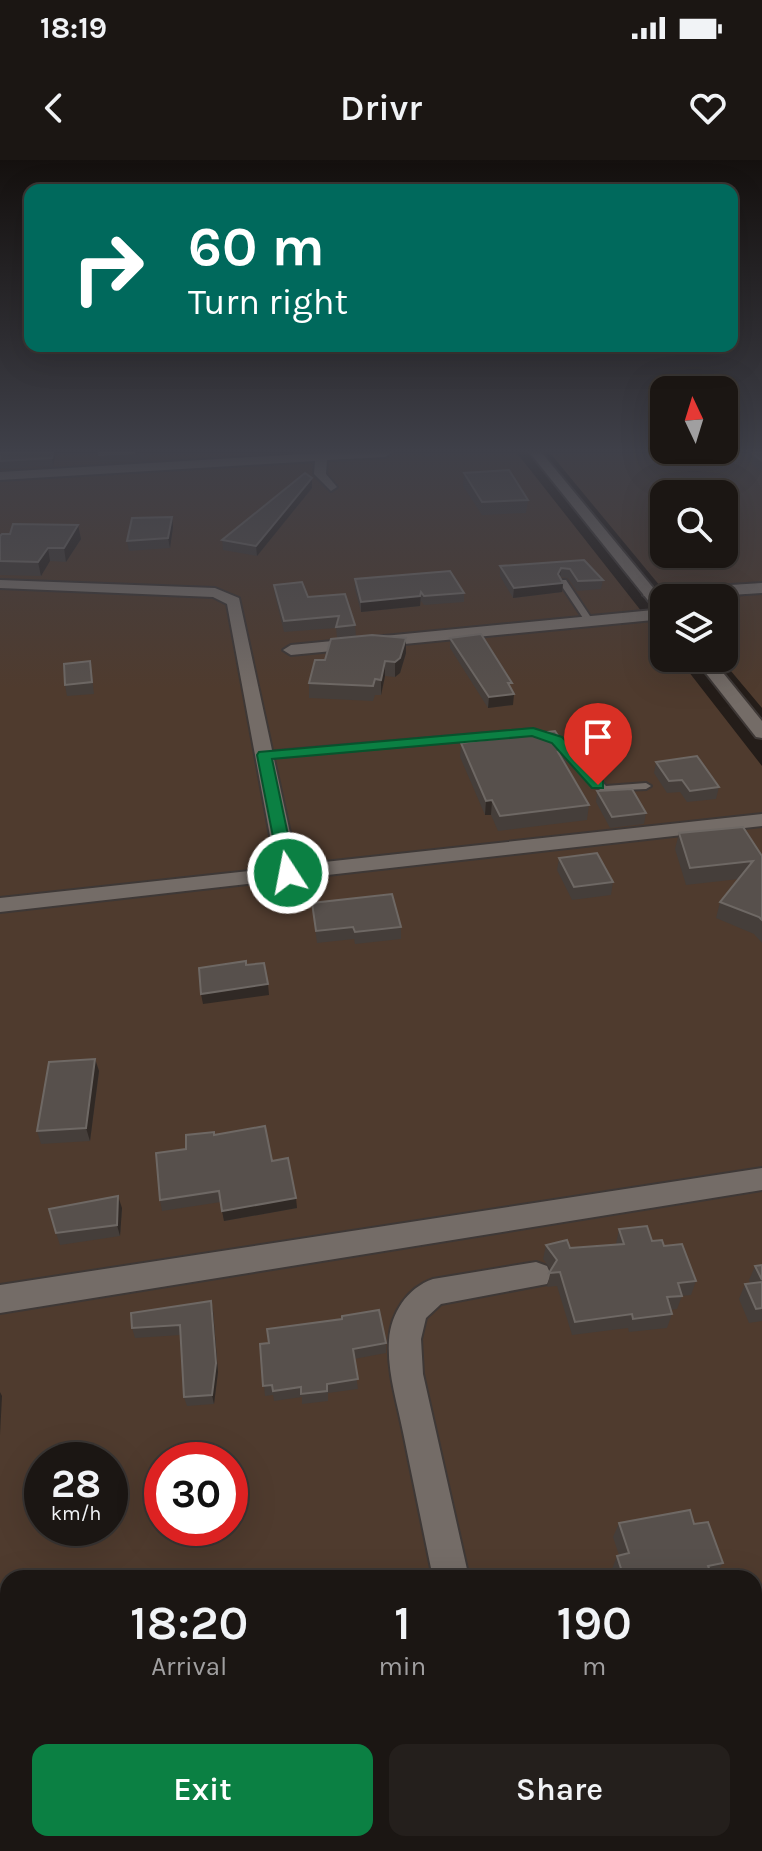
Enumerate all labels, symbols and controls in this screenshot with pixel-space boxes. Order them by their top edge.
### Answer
text: 18:19 [40,10,107,46]
icon: back [32,86,76,130]
icon: heart [686,86,730,130]
text: Drivr [340,87,422,129]
text: 60 m [188,214,325,279]
icon: right [56,216,160,320]
text: Turn right [188,281,348,323]
north arrow [650,376,738,464]
map controls [650,376,738,672]
button: search [650,480,738,568]
button: layers [650,584,738,672]
pin [564,703,632,785]
icon: arrive [576,715,620,759]
position arrow [246,831,330,915]
speed limit sign: 30 [144,1442,248,1546]
text: 28 [51,1460,101,1507]
text: km/h [51,1502,101,1525]
text: 18:20 [130,1595,248,1651]
text: 1 [394,1595,411,1651]
text: 190 [556,1595,632,1651]
text: Arrival [151,1651,227,1682]
text: min [379,1651,426,1682]
text: m [582,1651,606,1682]
button: Exit [32,1744,373,1836]
button: Share [389,1744,730,1836]

